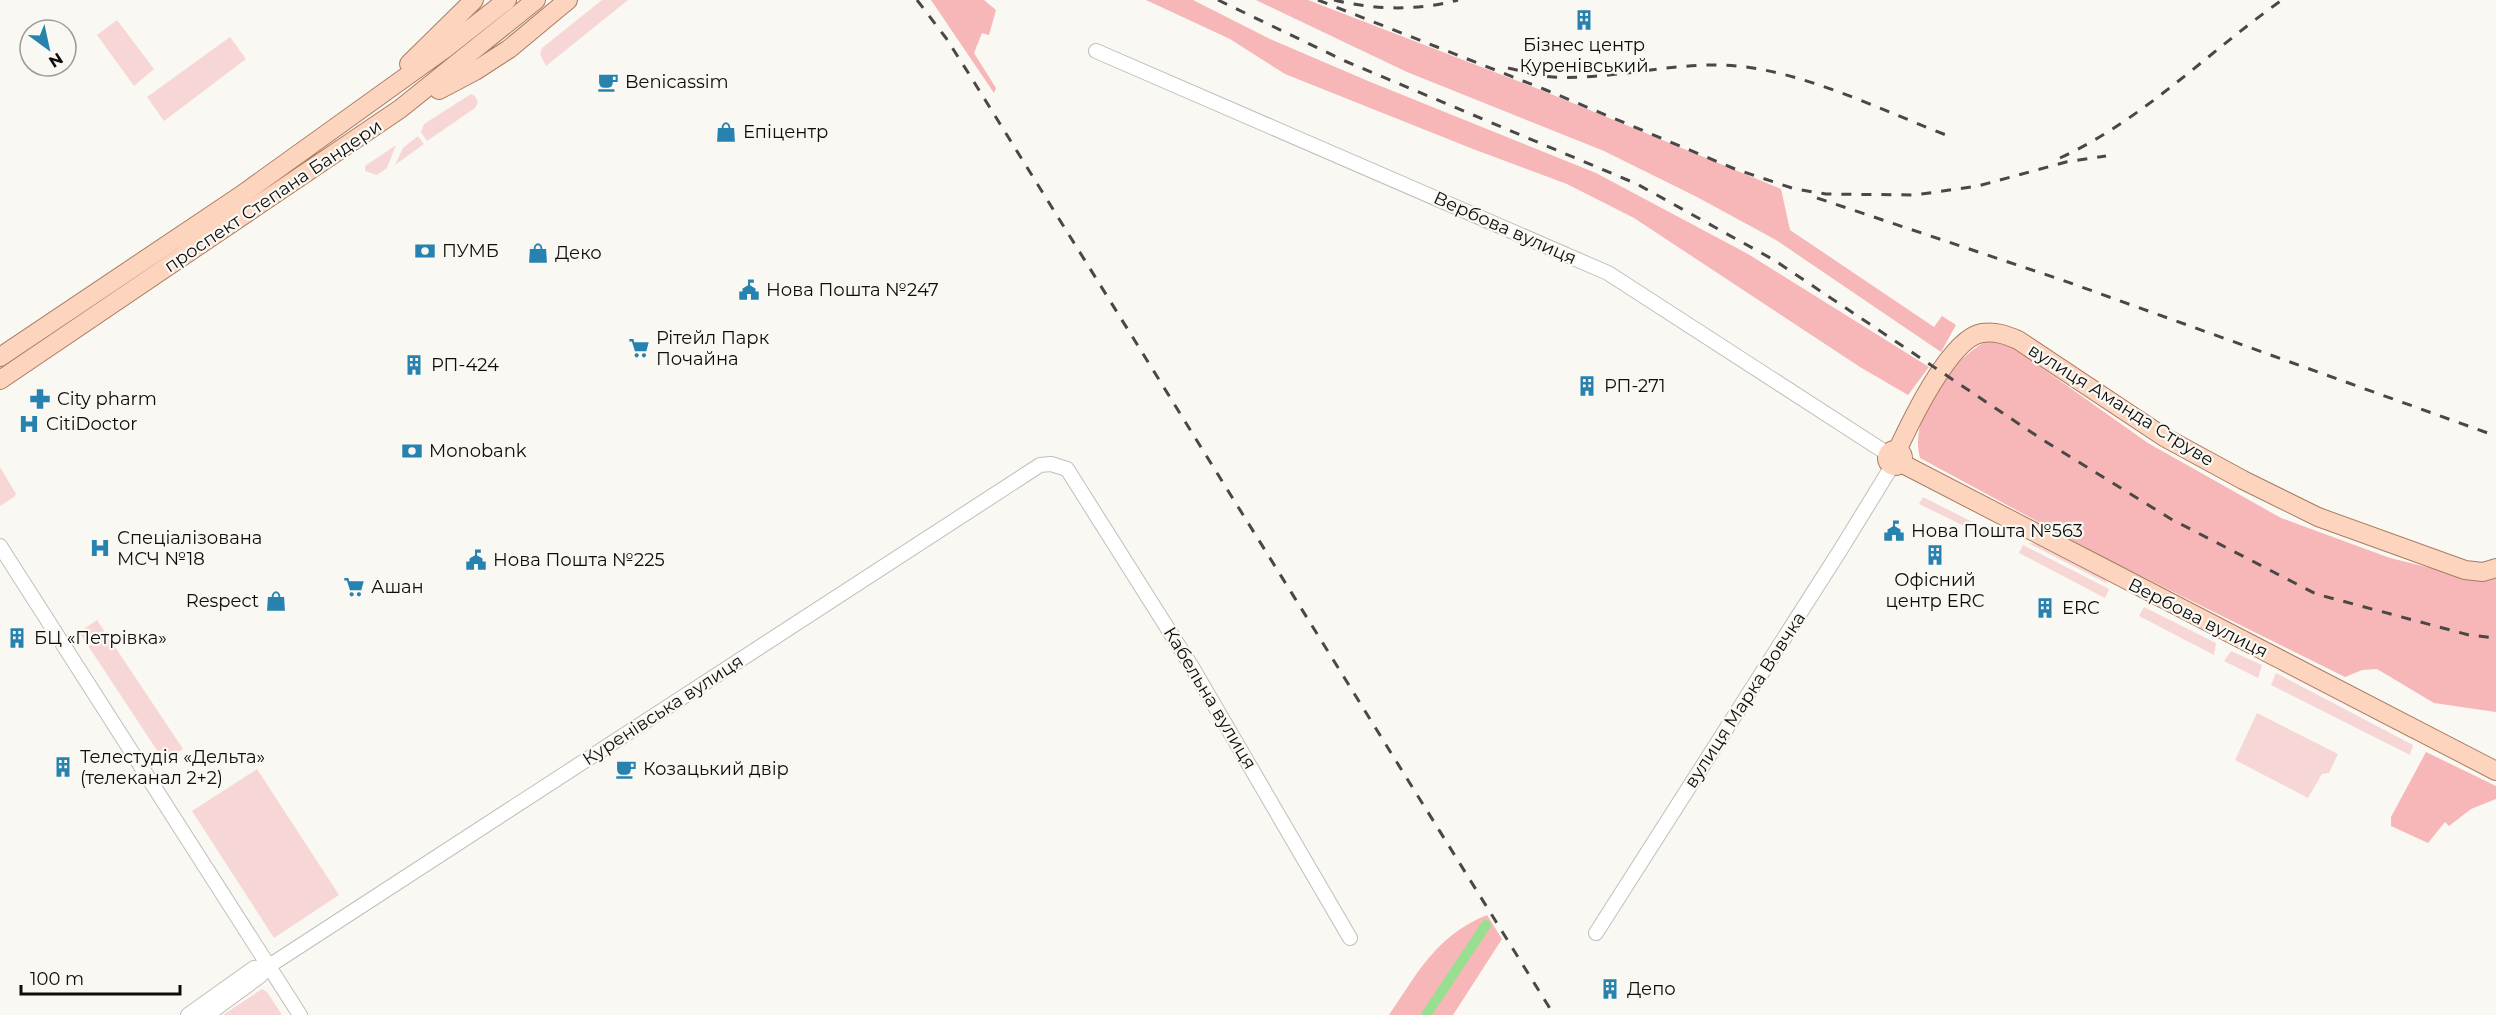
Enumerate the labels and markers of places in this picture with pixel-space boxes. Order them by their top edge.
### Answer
building icon: Бізнес центр Куренівський [1572,8,1596,32]
place label: Бізнес центр Куренівський [1519,34,1649,77]
cafe icon: Benicassim [596,70,620,94]
place label: Benicassim [625,71,729,93]
shop icon: Епіцентр [714,120,738,144]
place label: Епіцентр [743,121,828,143]
bank icon: ПУМБ [413,239,437,263]
place label: ПУМБ [442,240,499,262]
shop icon: Деко [526,241,550,265]
place label: Деко [555,242,602,264]
public building icon: Нова Пошта №247 [737,278,761,302]
place label: Нова Пошта №247 [766,279,938,301]
place label: Рітейл Парк Почайна [656,327,770,370]
supermarket icon: Рітейл Парк Почайна [627,336,651,360]
building icon: РП-424 [402,353,426,377]
place label: РП-424 [431,354,499,376]
building icon: РП-271 [1575,374,1599,398]
place label: РП-271 [1604,375,1666,397]
pharmacy icon: City pharm [28,387,52,411]
place label: City pharm [57,388,157,410]
hospital icon: CitiDoctor [17,412,41,436]
place label: CitiDoctor [46,413,137,435]
bank icon: Monobank [400,439,424,463]
place label: Monobank [429,440,527,462]
public building icon: Нова Пошта №563 [1882,519,1906,543]
place label: Нова Пошта №563 [1911,520,2083,542]
place label: Спеціалізована МСЧ №18 [117,527,262,570]
hospital icon: Спеціалізована МСЧ №18 [88,536,112,560]
building icon: Офісний центр ERC [1923,543,1947,567]
public building icon: Нова Пошта №225 [464,548,488,572]
place label: Нова Пошта №225 [493,549,665,571]
place label: Офісний центр ERC [1886,569,1985,612]
supermarket icon: Ашан [342,575,366,599]
place label: Ашан [371,576,424,598]
shop icon: Respect [264,589,288,613]
place label: Respect [186,590,259,612]
building icon: ERC [2033,596,2057,620]
place label: ERC [2062,597,2100,619]
building icon: БЦ «Петрівка» [5,626,29,650]
place label: БЦ «Петрівка» [34,627,167,649]
place label: Телестудія «Дельта» (телеканал 2+2) [80,746,265,789]
building icon: Телестудія «Дельта» (телеканал 2+2) [51,755,75,779]
cafe icon: Козацький двір [614,757,638,781]
place label: Козацький двір [643,758,789,780]
building icon: Депо [1598,977,1622,1001]
place label: Депо [1627,978,1676,1000]

